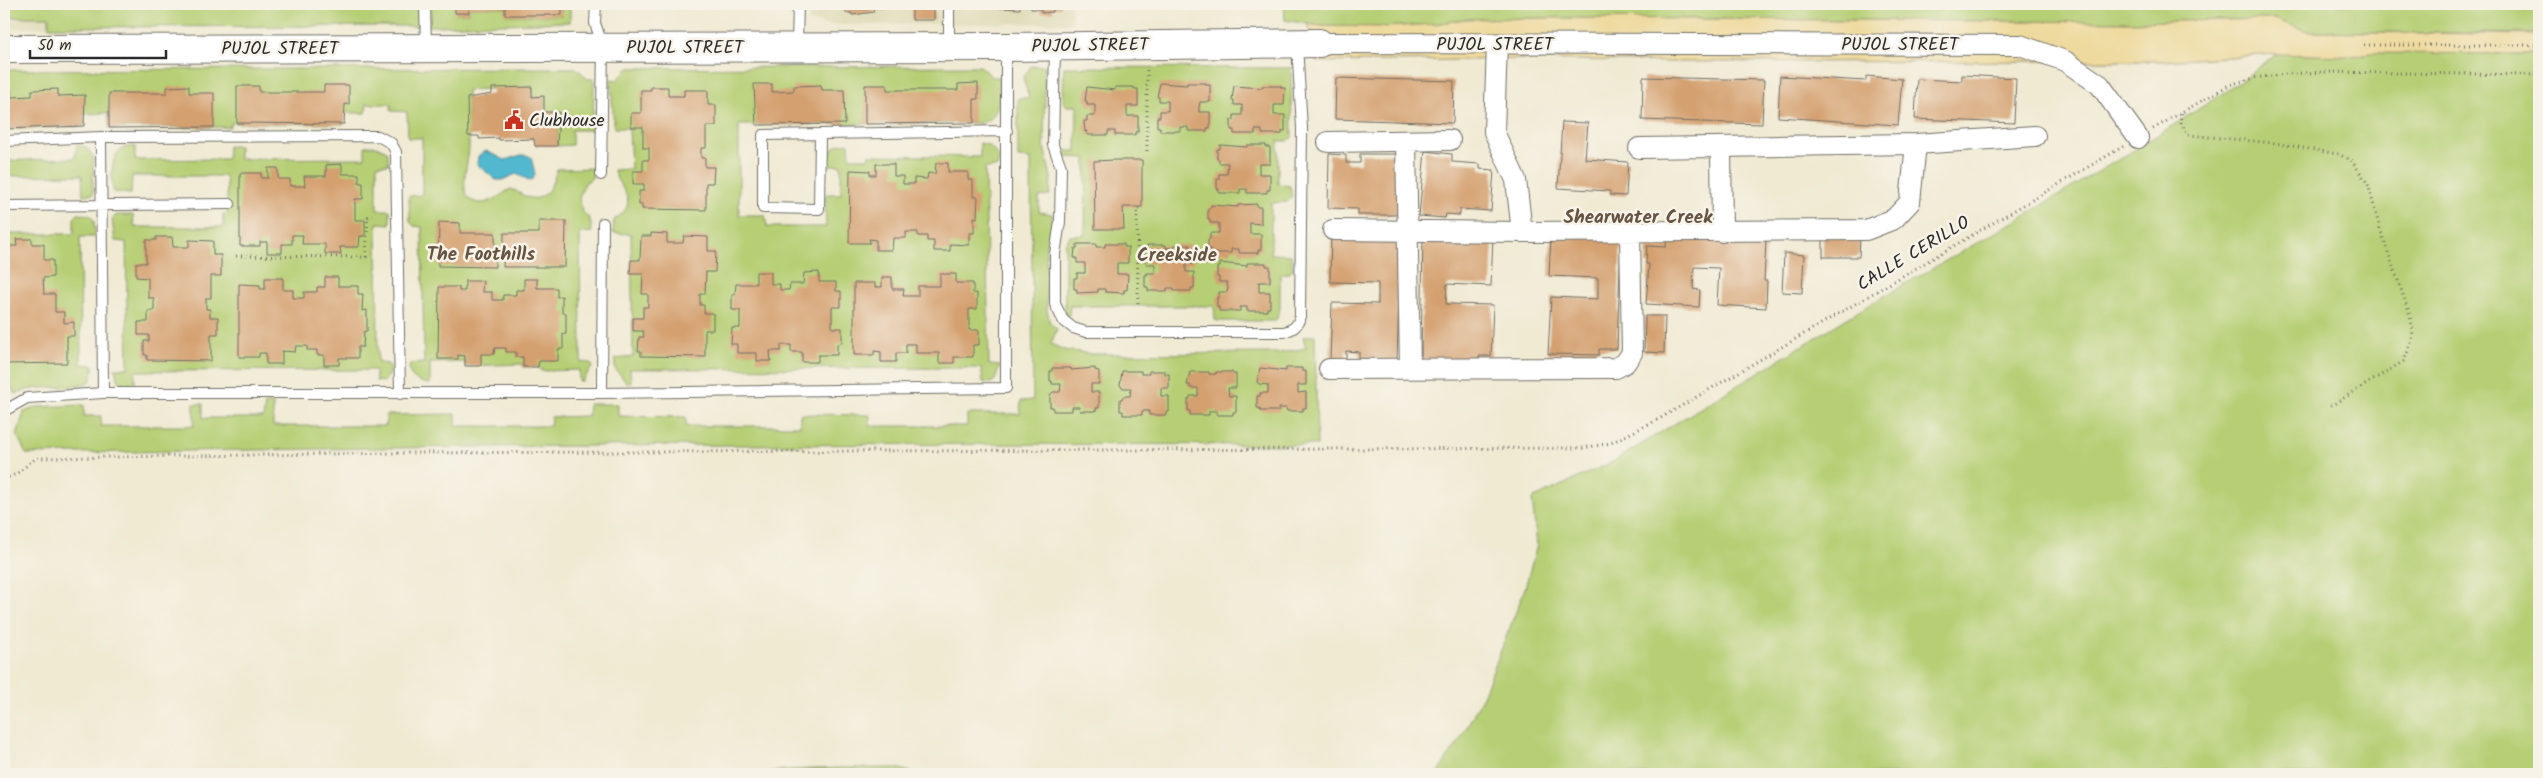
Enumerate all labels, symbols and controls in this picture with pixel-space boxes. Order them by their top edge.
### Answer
scale bar [30,28,166,60]
street label: PUJOL STREET [1031,31,1150,62]
street label: PUJOL STREET [1436,31,1555,60]
street label: PUJOL STREET [1841,31,1960,60]
text: 50 m [38,34,72,58]
street label: PUJOL STREET [626,34,745,63]
street label: PUJOL STREET [221,35,340,64]
place label: Clubhouse [529,107,605,136]
public building icon: Clubhouse [503,109,525,131]
district label: Shearwater Creek [1564,203,1713,233]
street label: CALLE CERILLO [1852,209,1976,299]
district label: The Foothills [427,240,535,270]
district label: Creekside [1137,241,1217,271]

